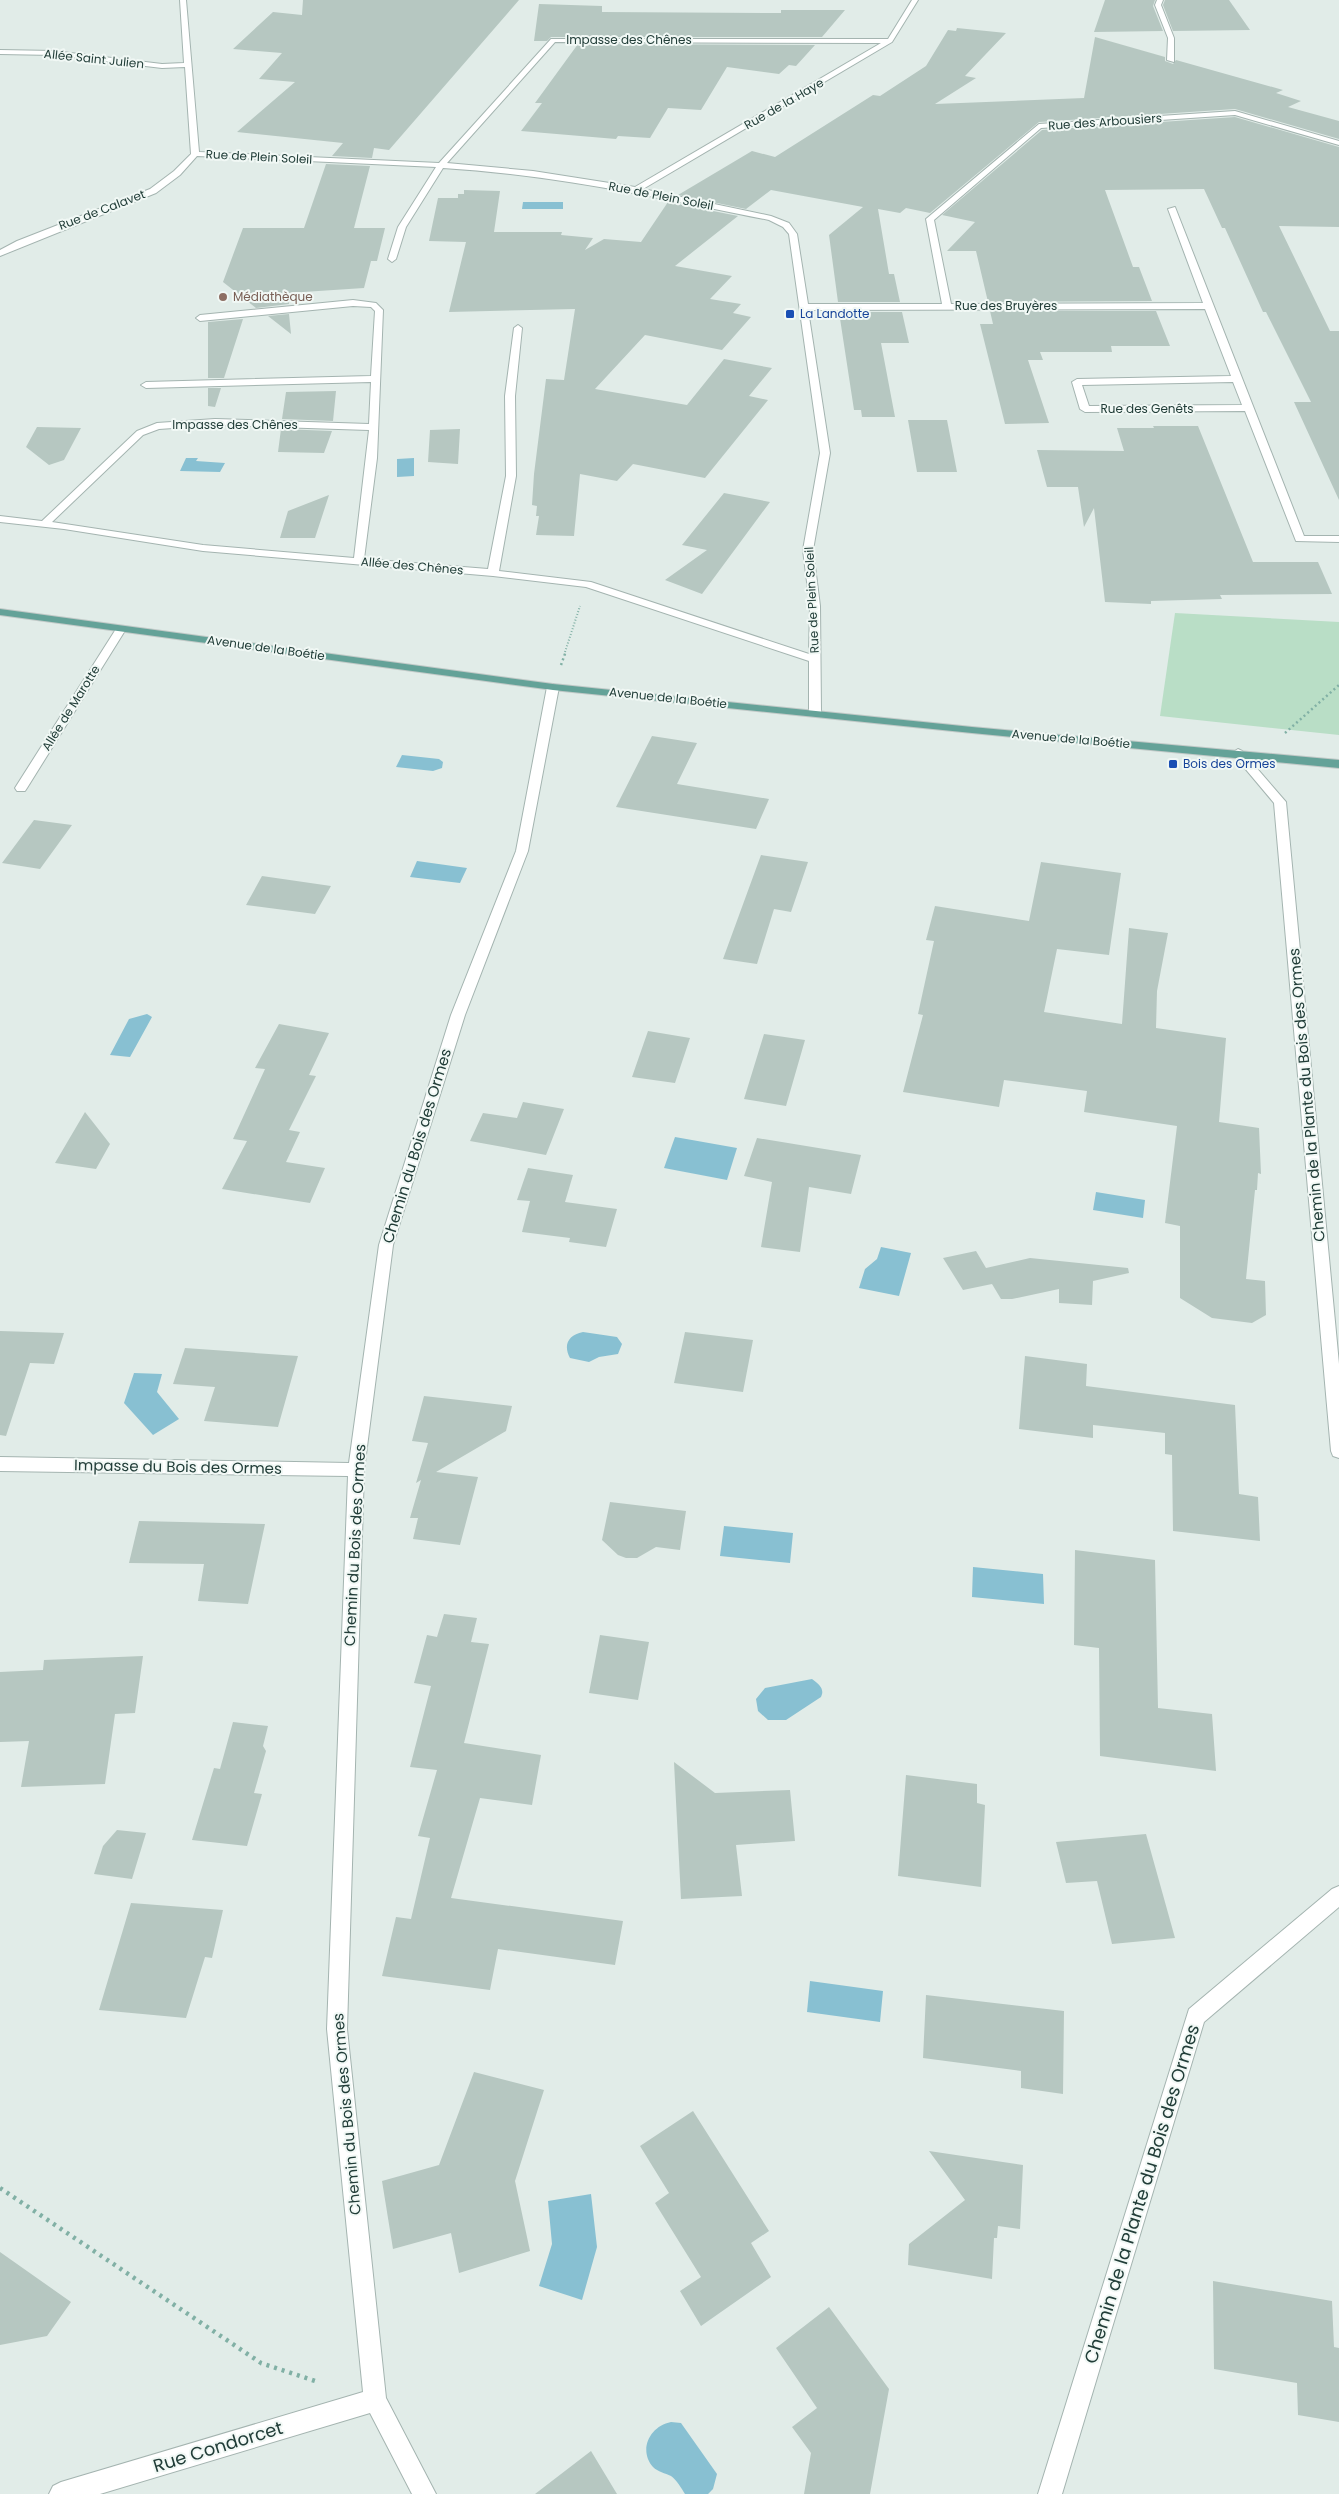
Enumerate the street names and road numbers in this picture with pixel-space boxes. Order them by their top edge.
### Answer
street label: Impasse des Chênes [566,31,692,48]
street label: Allée Saint Julien [43,45,145,72]
street label: Rue de la Haye [741,74,827,133]
street label: Rue des Arbousiers [1047,109,1162,134]
street label: Rue de Plein Soleil [205,145,313,168]
street label: Rue de Plein Soleil [607,177,715,214]
street label: Rue de Calavet [56,185,148,234]
street label: Rue des Bruyères [955,297,1057,314]
street label: Rue des Genêts [1100,400,1194,417]
street label: Impasse des Chênes [172,416,298,433]
street label: Rue de Plein Soleil [800,546,823,654]
street label: Allée des Chênes [360,553,464,578]
street label: Avenue de la Boétie [206,631,326,664]
street label: Allée de Marotte [38,662,104,754]
street label: Avenue de la Boétie [608,683,728,712]
street label: Avenue de la Boétie [1011,725,1131,752]
street label: Chemin de la Plante du Bois des Ormes [1283,947,1330,1243]
street label: Chemin du Bois des Ormes [377,1046,456,1246]
street label: Chemin du Bois des Ormes [339,1443,370,1647]
street label: Impasse du Bois des Ormes [74,1454,282,1479]
street label: Chemin du Bois des Ormes [327,2012,366,2216]
street label: Chemin de la Plante du Bois des Ormes [1078,2021,1205,2367]
street label: Rue Condorcet [150,2415,286,2478]

